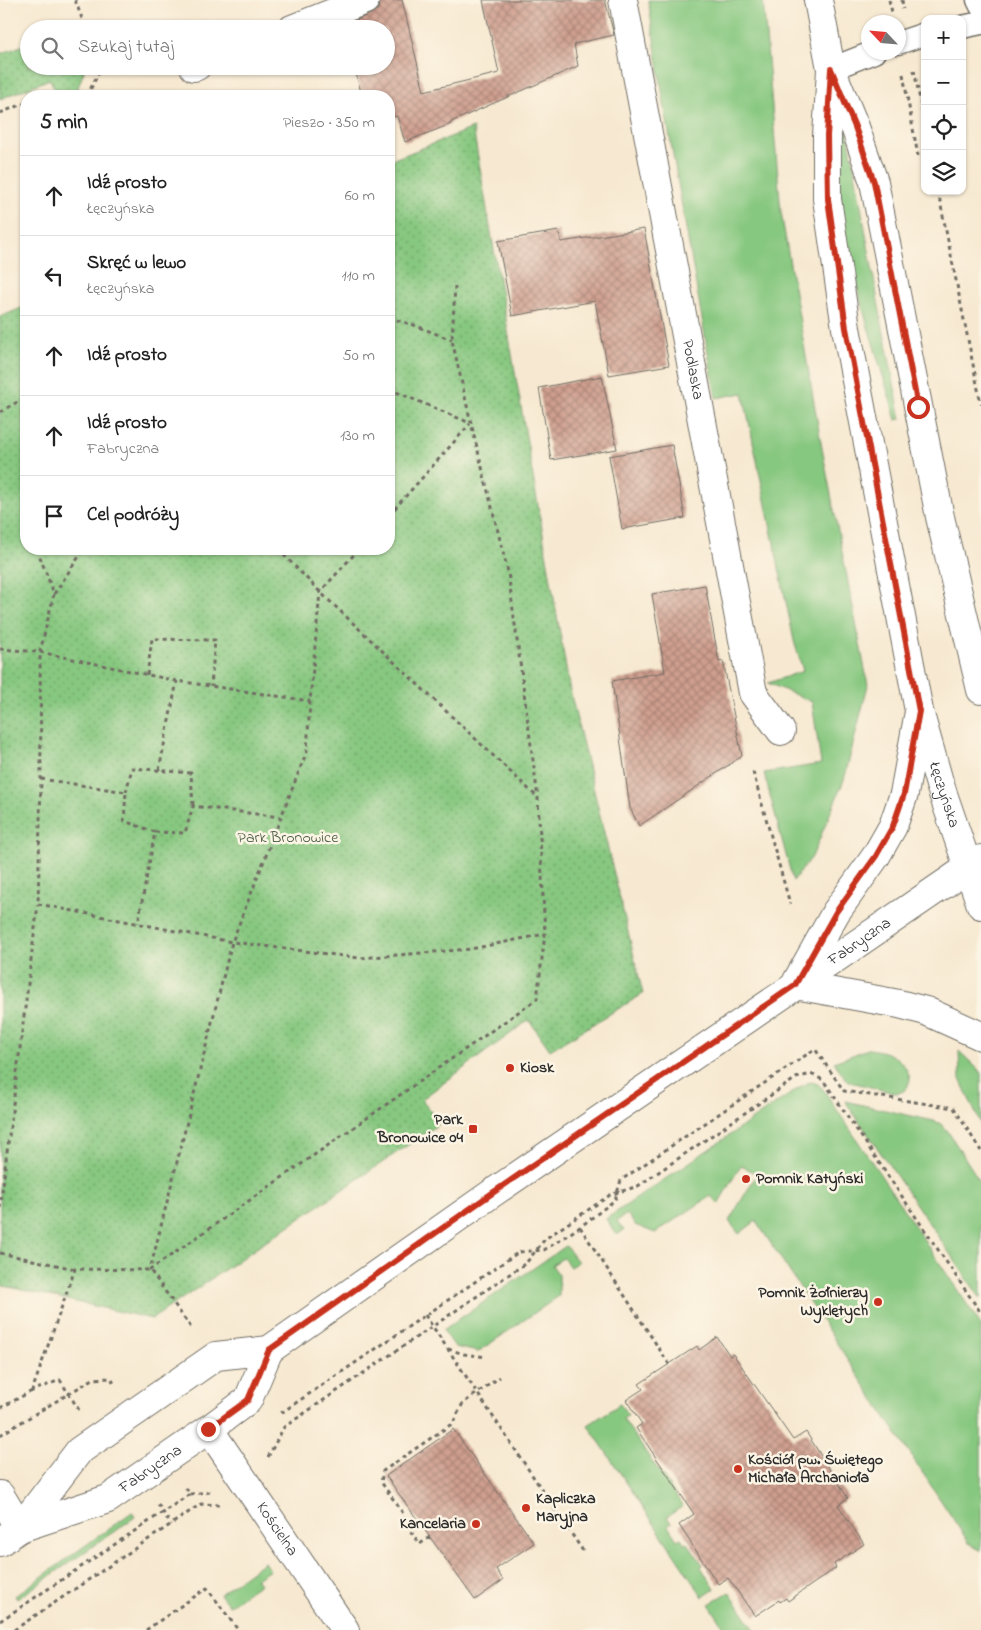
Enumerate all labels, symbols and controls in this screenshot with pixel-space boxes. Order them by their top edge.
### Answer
north arrow [861,15,906,60]
map controls [921,15,966,195]
button: + [921,15,966,60]
search box [20,20,395,75]
icon: search [38,34,66,62]
text: Szukaj tutaj [78,34,174,61]
button: − [921,60,966,105]
button: locate [921,105,966,150]
text: 5 min [40,108,88,138]
text: Pieszo · 350 m [283,111,375,135]
button: layers [921,150,966,195]
text: Idź prosto [87,170,167,197]
icon: ahead [40,182,68,210]
text: 60 m [345,184,375,208]
text: Łęczyńska [87,197,154,221]
text: Skręć w lewo [87,250,186,277]
icon: left [40,262,68,290]
text: 110 m [341,264,375,288]
text: Łęczyńska [87,277,154,301]
street label: Podlaska [675,337,710,402]
icon: ahead [40,342,68,370]
text: Idź prosto [87,342,167,369]
text: 50 m [343,344,375,368]
route start [907,396,930,419]
text: Idź prosto [87,410,167,437]
icon: ahead [40,422,68,450]
text: 130 m [340,424,375,448]
text: Fabryczna [87,437,159,461]
icon: arrive [40,502,68,530]
text: Cel podróży [87,502,179,529]
street label: Łęczyńska [922,759,966,831]
park label: Park Bronowice [238,826,339,850]
street label: Fabryczna [822,912,896,973]
place label: Kiosk [520,1056,555,1080]
marker: Kiosk [504,1062,516,1074]
place label: Park Bronowice 04 [377,1108,464,1150]
marker: Park Bronowice 04 [467,1123,479,1135]
place label: Pomnik Katyński [756,1167,864,1192]
marker: Pomnik Katyński [740,1173,752,1185]
place label: Pomnik Żołnierzy Wyklętych [758,1281,868,1324]
marker: Pomnik Żołnierzy Wyklętych [872,1296,884,1308]
route end [197,1418,220,1441]
street label: Fabryczna [113,1439,187,1500]
place label: Kościół pw. Świętego Michała Archanioła [748,1448,883,1490]
marker: Kościół pw. Świętego Michała Archanioła [732,1463,744,1475]
place label: Kapliczka Maryjna [536,1487,596,1530]
street label: Kościelna [250,1497,304,1561]
marker: Kapliczka Maryjna [520,1502,532,1514]
place label: Kancelaria [400,1512,466,1536]
marker: Kancelaria [470,1518,482,1530]

